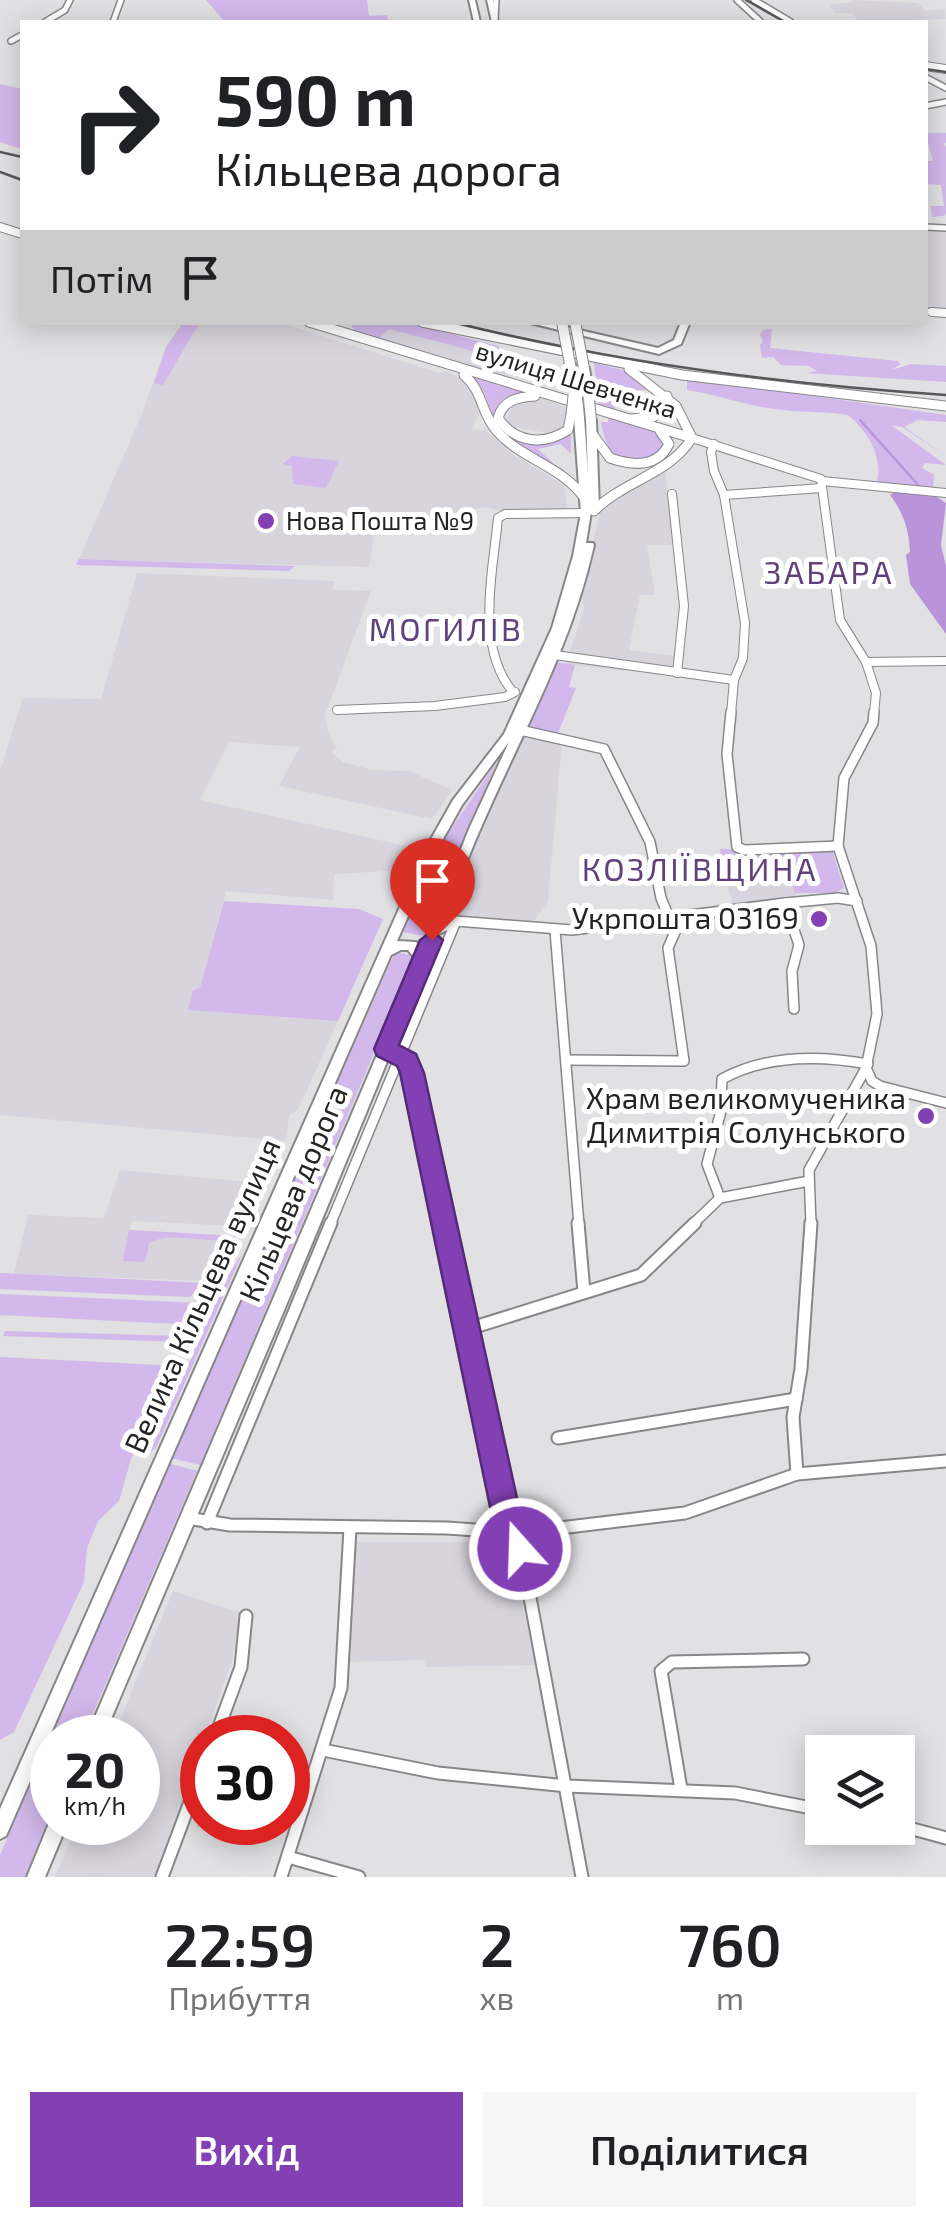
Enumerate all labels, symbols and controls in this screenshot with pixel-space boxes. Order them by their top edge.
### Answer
text: 590 m [215,56,416,140]
icon: right [50,60,180,190]
text: Кільцева дорога [215,141,562,195]
icon: arrive [173,250,228,305]
text: Потім [50,255,153,301]
street label: вулиця Шевченка [472,334,680,425]
place label: Нова Пошта №9 [286,505,474,535]
marker: Нова Пошта №9 [255,510,277,532]
district label: ЗАБАРА [764,552,894,590]
district label: МОГИЛІВ [369,609,523,647]
pin [390,838,475,941]
district label: КОЗЛІЇВЩИНА [582,849,818,887]
icon: arrive [405,853,460,908]
place label: Укрпошта 03169 [572,899,799,935]
marker: Укрпошта 03169 [808,908,830,930]
place label: Храм великомученика Димитрія Солунського [586,1079,906,1150]
street label: Кільцева дорога [230,1080,354,1307]
marker: Храм великомученика Димитрія Солунського [915,1105,937,1127]
street label: Велика Кільцева вулиця [116,1132,288,1458]
position arrow [468,1497,572,1601]
speed limit sign: 30 [180,1715,310,1845]
map controls [805,1735,915,1845]
button: layers [805,1735,915,1845]
text: 20 [65,1738,125,1798]
text: km/h [64,1790,126,1820]
text: 22:59 [164,1907,315,1979]
text: 2 [480,1907,514,1979]
text: 760 [678,1907,782,1979]
text: Прибуття [168,1978,311,2016]
text: хв [480,1978,514,2016]
text: m [716,1978,744,2016]
button: Вихід [30,2092,463,2207]
button: Поділитися [483,2092,916,2207]

